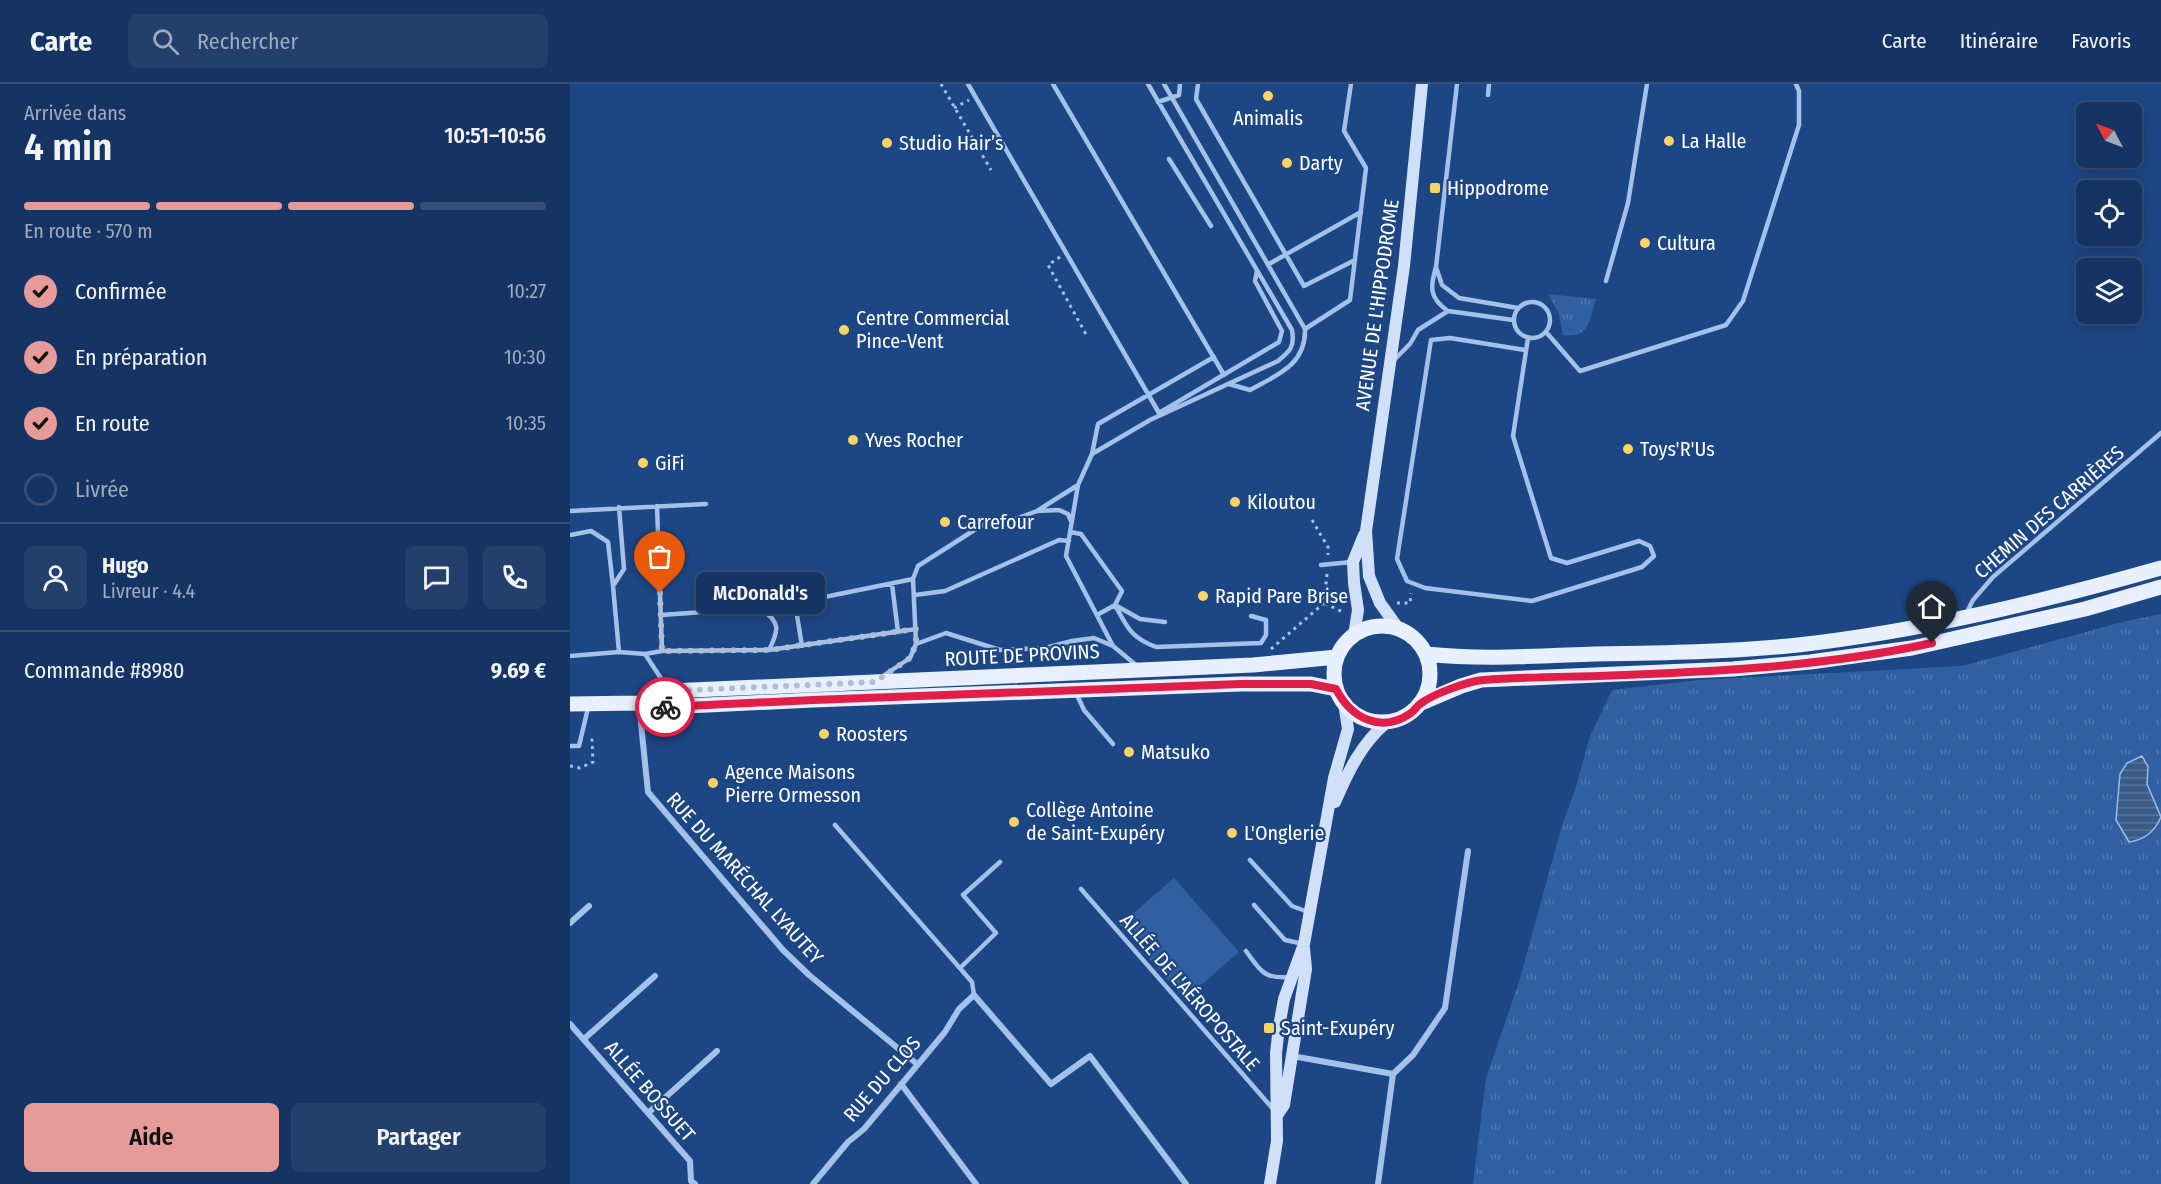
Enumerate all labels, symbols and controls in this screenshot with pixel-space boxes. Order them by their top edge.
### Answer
search box [128,14,548,68]
text: Carte [30,25,92,58]
icon: search [149,25,182,58]
text: Rechercher [197,28,298,55]
text: Carte [1882,28,1927,54]
text: Itinéraire [1960,28,2038,54]
text: Favoris [2071,28,2131,54]
marker: Animalis [1261,89,1275,103]
text: Arrivée dans [24,101,126,125]
north arrow [2076,102,2142,168]
map controls [2076,102,2142,324]
place label: Animalis [1233,106,1303,130]
text: 10:51–10:56 [444,122,546,149]
text: 4 min [24,124,113,170]
place label: La Halle [1681,129,1746,153]
place label: Studio Hair’s [899,131,1004,155]
marker: La Halle [1662,134,1676,148]
marker: Studio Hair’s [880,136,894,150]
place label: Darty [1299,151,1343,175]
marker: Darty [1280,156,1294,170]
place label: Hippodrome [1447,176,1549,200]
button: locate [2076,180,2142,246]
marker: Hippodrome [1428,181,1442,195]
street label: AVENUE DE L'HIPPODROME [1350,198,1404,412]
text: En route · 570 m [24,219,153,243]
place label: Cultura [1657,231,1716,255]
marker: Cultura [1638,236,1652,250]
button: layers [2076,258,2142,324]
icon: check [24,275,57,308]
text: Confirmée [75,278,167,305]
text: 10:27 [507,279,546,303]
place label: Centre Commercial Pince-Vent [856,306,1010,353]
marker: Centre Commercial Pince-Vent [837,323,851,337]
icon: check [24,341,57,374]
text: En préparation [75,344,207,371]
text: 10:30 [504,345,546,369]
icon: check [24,407,57,440]
text: En route [75,410,150,437]
text: 10:35 [505,411,546,435]
place label: Yves Rocher [865,428,963,452]
marker: Yves Rocher [846,433,860,447]
place label: Toys'R'Us [1640,437,1715,461]
street label: CHEMIN DES CARRIÈRES [1969,440,2129,584]
marker: Toys'R'Us [1621,442,1635,456]
place label: GiFi [655,451,685,475]
marker: GiFi [636,456,650,470]
text: Livrée [75,476,129,503]
place label: Kiloutou [1247,490,1316,514]
marker: Kiloutou [1228,495,1242,509]
place label: Carrefour [957,510,1034,534]
marker: Carrefour [938,515,952,529]
pin [634,531,685,593]
icon: bag [643,540,676,573]
button: person [24,546,87,609]
button: chat [405,546,468,609]
button: phone [483,546,546,609]
text: Hugo [102,552,149,579]
callout: McDonald's [696,572,825,614]
text: Livreur · 4.4 [102,579,195,603]
text: McDonald's [713,581,808,605]
pin [1906,581,1957,643]
place label: Rapid Pare Brise [1215,584,1348,608]
marker: Rapid Pare Brise [1196,589,1210,603]
icon: home [1915,590,1948,623]
street label: ROUTE DE PROVINS [944,639,1100,671]
text: Commande #8980 [24,657,185,684]
text: 9.69 € [491,657,546,684]
courier [635,677,695,737]
icon: bike [649,691,682,724]
place label: Roosters [836,722,908,746]
marker: Roosters [817,727,831,741]
place label: Matsuko [1141,740,1210,764]
marker: Matsuko [1122,745,1136,759]
place label: Agence Maisons Pierre Ormesson [725,760,861,807]
marker: Agence Maisons Pierre Ormesson [706,776,720,790]
street label: RUE DU MARÉCHAL LYAUTEY [662,787,828,969]
place label: Collège Antoine de Saint-Exupéry [1026,798,1165,845]
marker: Collège Antoine de Saint-Exupéry [1007,815,1021,829]
place label: L'Onglerie [1244,821,1324,845]
marker: L'Onglerie [1225,826,1239,840]
street label: ALLÉE DE L'AÉROPOSTALE [1115,909,1265,1075]
place label: Saint-Exupéry [1281,1016,1394,1040]
marker: Saint-Exupéry [1262,1021,1276,1035]
street label: RUE DU CLOS [838,1031,926,1127]
street label: ALLÉE BOSSUET [600,1036,701,1147]
button: Aide [24,1103,279,1172]
button: Partager [291,1103,546,1172]

